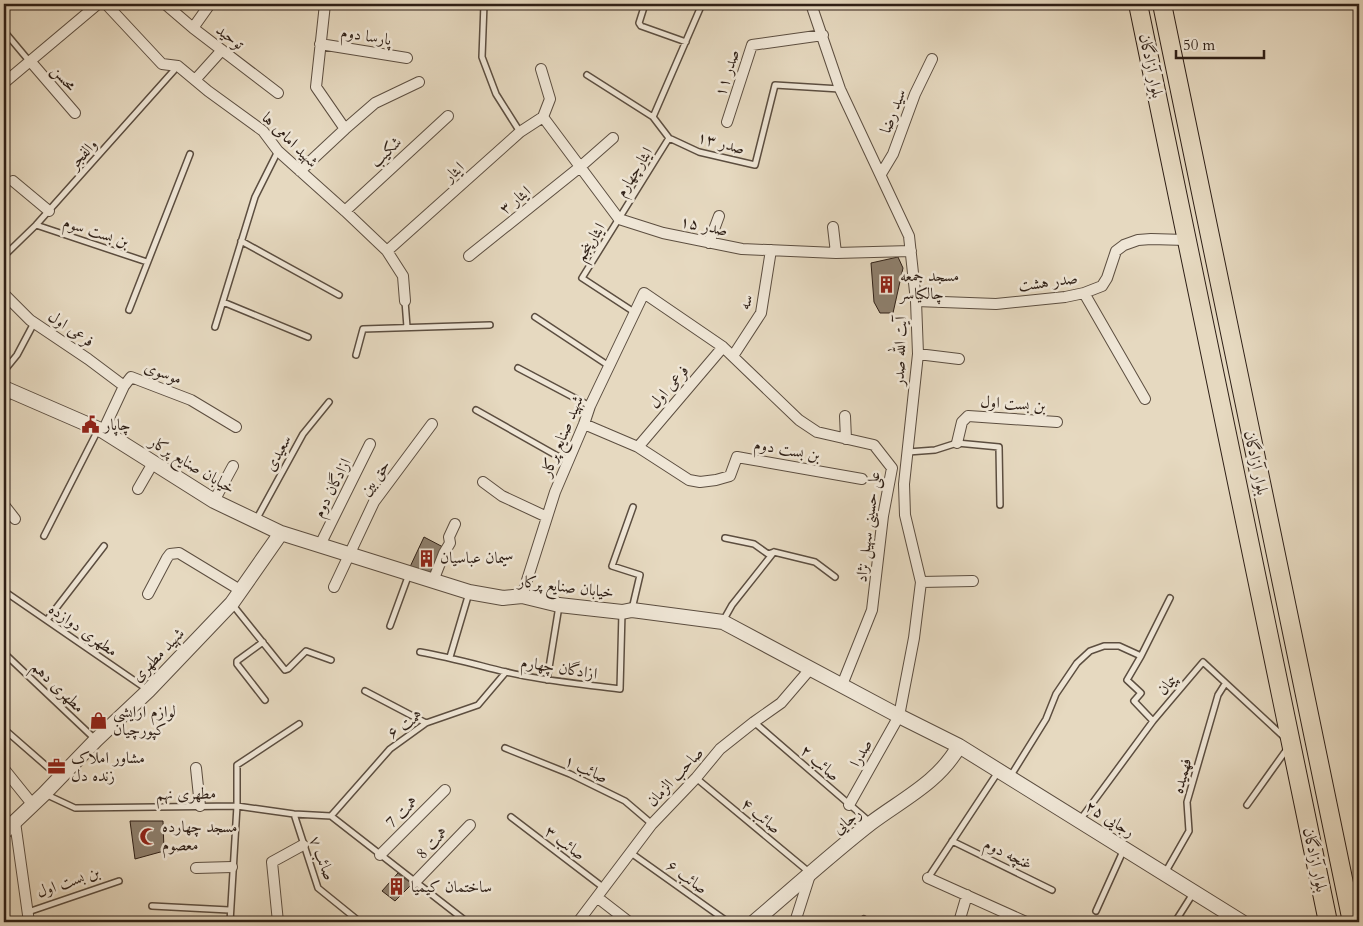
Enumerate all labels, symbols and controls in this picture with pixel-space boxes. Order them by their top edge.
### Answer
street label: توحید [211,19,250,56]
street label: پارسا دوم [339,21,394,54]
scale bar [1176,28,1263,60]
street label: بلوار آزادگان [1133,32,1169,100]
text: 50 m [1183,35,1215,55]
street label: صدر ۱۱ [709,47,745,99]
street label: محسن [46,60,82,96]
street label: سید رضا [874,86,912,136]
street label: شهید امامی ها [257,107,323,173]
street label: صدر ۱۳ [695,126,747,160]
street label: شکیب [365,131,407,173]
street label: والفجر [62,134,103,175]
street label: ایثارچهارم [610,143,660,203]
street label: ایثار [437,157,469,189]
street label: ایثار ۳ [495,181,535,219]
street label: صدر ۱۵ [678,210,730,242]
street label: بن بست سوم [59,211,132,256]
street label: ایثارپنجم [570,219,614,268]
place label: مسجد جمعه چالکیاسر [898,265,959,305]
street label: صدر هشت [1017,267,1079,297]
building icon: مسجد جمعه چالکیاسر [876,275,896,295]
street label: سه [733,291,759,313]
street label: فرعی اول [44,306,98,352]
street label: آیت الله صدر [886,314,912,388]
street label: موسوی [141,356,185,390]
street label: فرعی اول [644,360,694,414]
street label: بن بست اول [980,391,1047,417]
street label: شهید صنایع پرکار [534,392,593,484]
place label: چاپار [102,414,130,436]
public building icon: چاپار [80,415,100,435]
street label: بلوار آزادگان [1238,429,1274,497]
street label: خیابان صنایع پرکار [141,430,239,503]
street label: سعیدی [259,431,297,475]
street label: بن بست دوم [752,433,822,470]
street label: ازادگان دوم [308,454,359,523]
street label: حق بین [354,455,396,501]
street label: علی حسینی سهیل نژاد [850,470,886,584]
place label: سیمان عباسیان [440,547,513,569]
building icon: سیمان عباسیان [416,548,436,568]
street label: خیابان صنایع پرکار [514,570,615,608]
street label: مطهری دوازده [44,598,122,662]
street label: شهید مطهری [127,623,189,687]
street label: ازادگان چهارم [519,651,599,688]
street label: مطهری دهم [24,656,89,721]
street label: پیمان [1152,669,1183,700]
place label: لوازم ارایشی کپورچیان [113,701,176,741]
street label: همت ۶ [383,704,427,744]
shop icon: لوازم ارایشی کپورچیان [89,711,109,731]
street label: صدرا [844,735,878,771]
street label: صائب ۲ [796,740,844,786]
street label: صاحب الزمان [642,742,708,812]
place label: مشاور املاک زنده دل [71,747,145,787]
street label: صائب ۱ [561,749,611,789]
street label: فهمیده [1167,756,1197,796]
office icon: مشاور املاک زنده دل [47,757,67,777]
street label: مطهری نهم [156,782,216,810]
street label: همت 7 [381,791,423,833]
street label: صائب ۴ [736,793,786,839]
street label: رجایی ۲۵ [1081,795,1139,843]
street label: رجایی [828,803,866,839]
place label: مسجد چهارده معصوم [162,816,238,859]
street label: صائب ۳ [540,820,590,866]
street label: همت 8 [411,822,453,864]
mosque icon: مسجد چهارده معصوم [138,826,158,846]
street label: بلوار آزادگان [1297,826,1333,894]
street label: صائب ۷ [304,833,340,883]
street label: غنچه دوم [979,833,1036,878]
street label: صائب ۶ [662,855,712,899]
street label: بن بست اول [33,861,103,903]
place label: ساختمان کیمیا [411,876,492,898]
building icon: ساختمان کیمیا [387,877,407,897]

